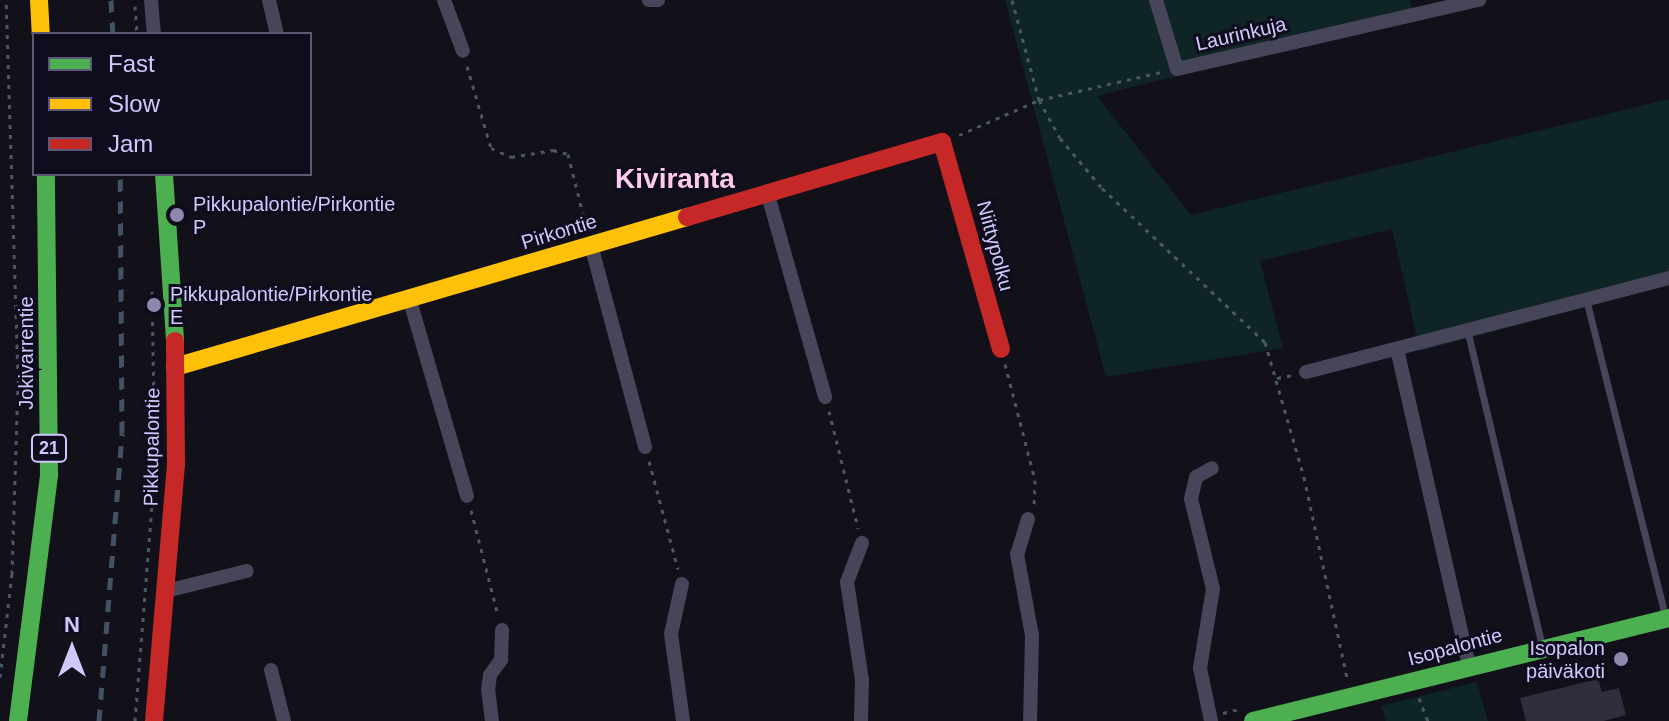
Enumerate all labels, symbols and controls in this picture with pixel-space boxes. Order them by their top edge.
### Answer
street label: Laurinkuja [1193,12,1289,56]
legend [32,32,312,176]
text: Fast [108,50,155,77]
text: Slow [108,90,160,117]
text: Jam [108,130,153,157]
district label: Kiviranta [615,162,735,196]
place label: Pikkupalontie/Pirkontie P [193,192,395,239]
street label: Niittypolku [971,198,1019,294]
marker: Pikkupalontie/Pirkontie P [168,206,186,224]
street label: Pirkontie [518,209,600,255]
place label: Pikkupalontie/Pirkontie E [170,282,372,329]
street label: Jokivarrentie [14,296,38,410]
marker: Pikkupalontie/Pirkontie E [145,296,163,314]
street label: Pikkupalontie [139,387,165,507]
road number: 21 [29,434,69,462]
north arrow [32,609,112,689]
text: N [64,612,80,637]
street label: Isopalontie [1405,623,1505,671]
place label: Isopalon päiväkoti [1526,636,1605,683]
marker: Isopalon päiväkoti [1612,650,1630,668]

